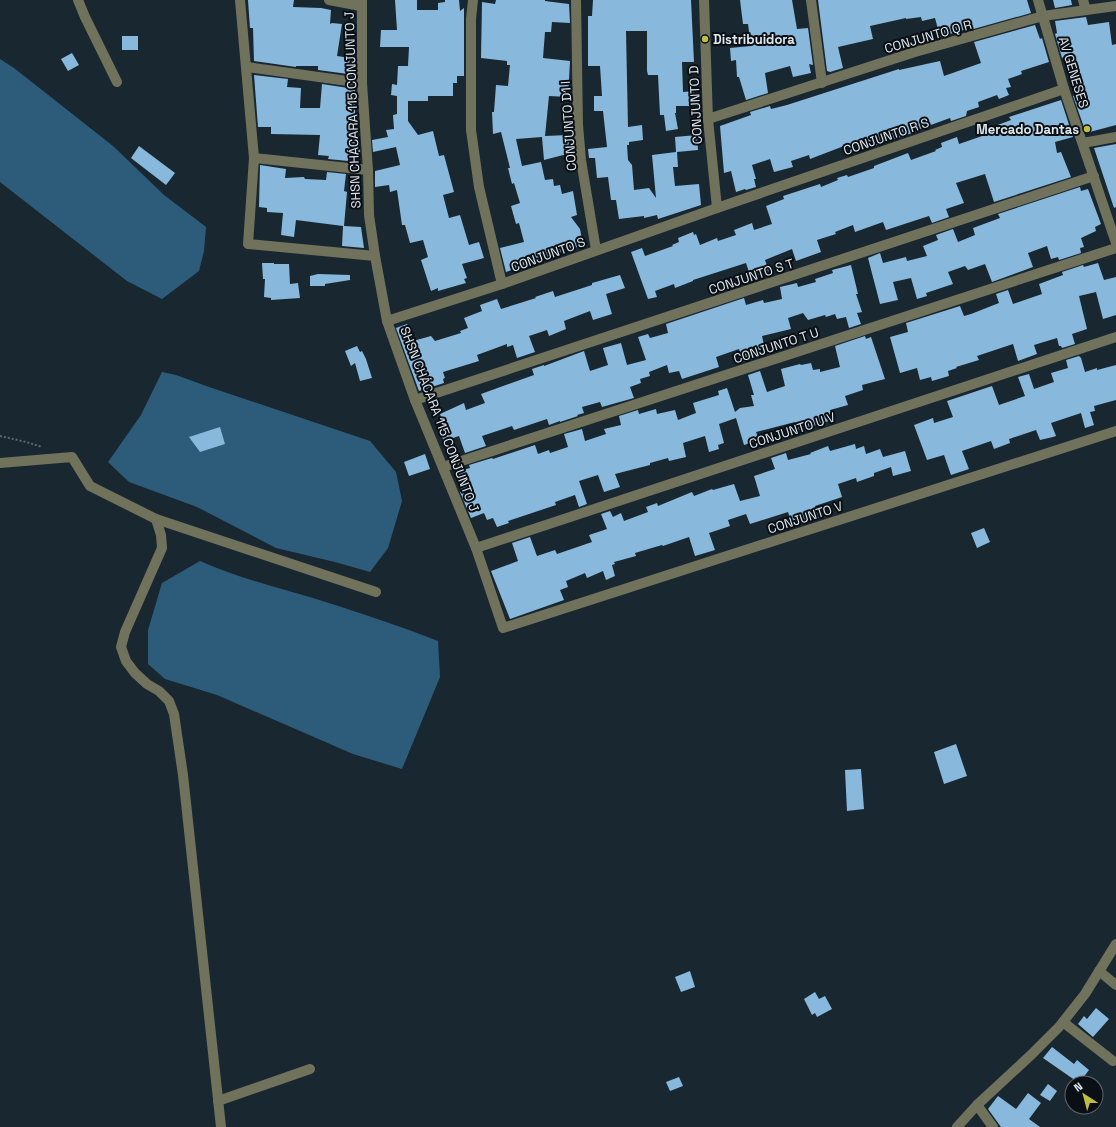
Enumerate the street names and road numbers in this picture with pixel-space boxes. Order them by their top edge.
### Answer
street label: SHSN CHÁCARA 115 CONJUNTO J [341,11,364,209]
street label: CONJUNTO Q R [882,16,974,57]
street label: AV GENESES [1055,34,1092,110]
street label: CONJUNTO D [685,65,706,145]
street label: CONJUNTO D1 I [557,80,580,172]
street label: CONJUNTO R S [841,114,931,159]
street label: CONJUNTO S [509,233,588,276]
street label: CONJUNTO S T [706,255,796,298]
street label: SHSN CHÁCARA 115 CONJUNTO J [396,324,483,514]
street label: CONJUNTO T U [731,324,821,367]
street label: CONJUNTO U V [747,409,838,452]
street label: CONJUNTO V [766,497,845,538]

